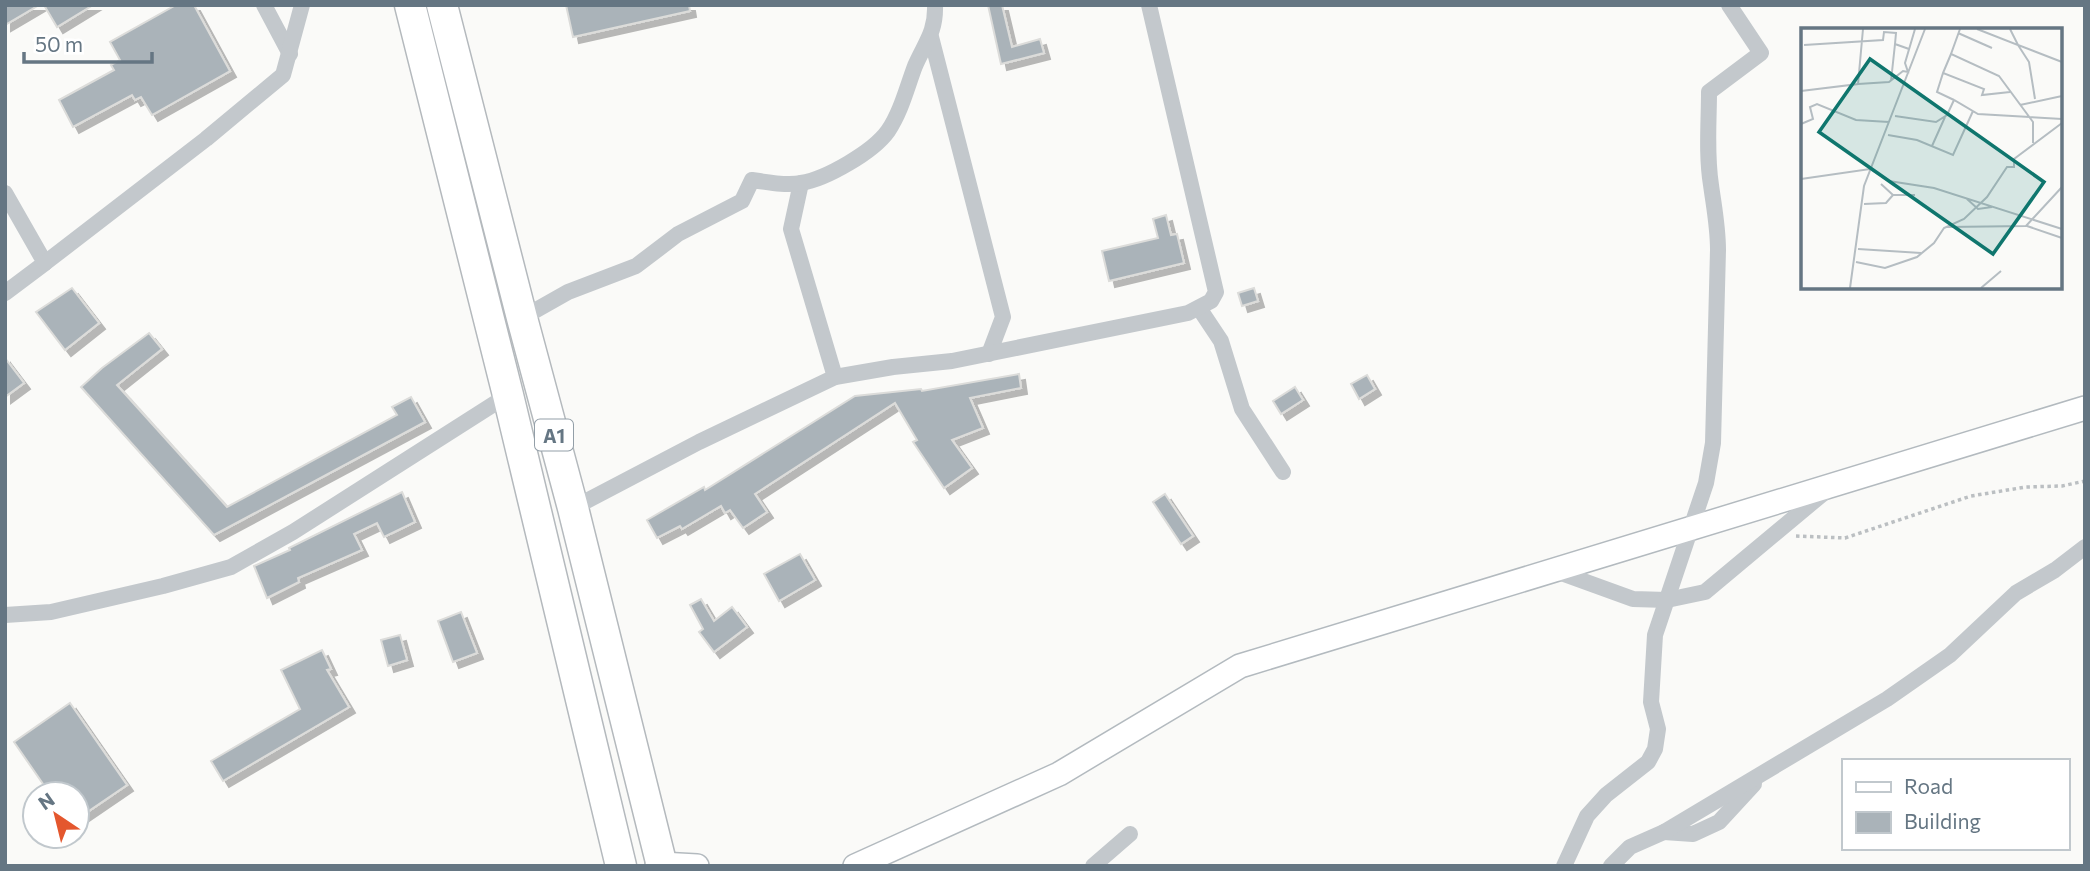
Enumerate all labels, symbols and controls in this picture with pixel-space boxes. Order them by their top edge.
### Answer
scale bar [24,21,152,65]
inset map [1801,28,2062,289]
text: 50 m [35,31,83,56]
road number: A1 [535,420,573,450]
legend [1842,759,2069,850]
text: Road [1904,773,1953,798]
north arrow [21,780,91,850]
text: N [34,787,58,814]
text: Building [1904,808,1981,833]

